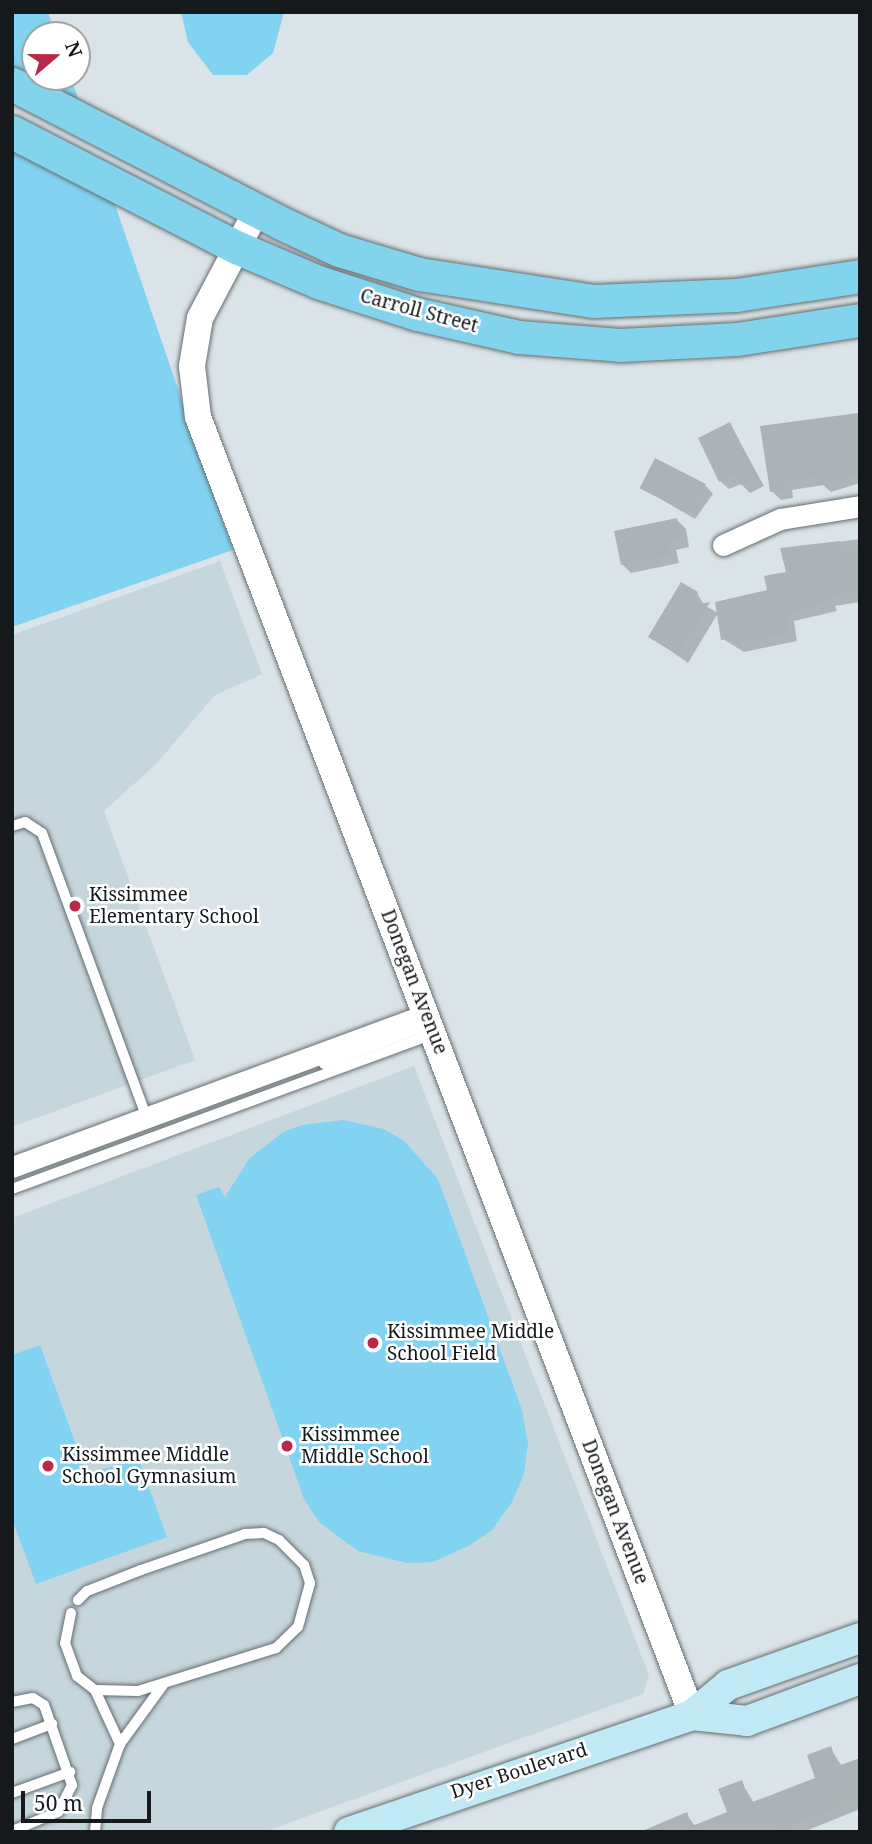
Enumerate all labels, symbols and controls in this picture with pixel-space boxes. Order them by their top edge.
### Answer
north arrow [21,21,91,91]
text: N [59,38,89,61]
street label: Carroll Street [358,284,480,338]
place label: Kissimmee Elementary School [89,884,259,928]
marker: Kissimmee Elementary School [67,898,83,914]
street label: Donegan Avenue [376,906,452,1058]
place label: Kissimmee Middle School Field [387,1321,554,1365]
marker: Kissimmee Middle School Field [365,1335,381,1351]
place label: Kissimmee Middle School [301,1424,429,1468]
street label: Donegan Avenue [577,1436,653,1588]
marker: Kissimmee Middle School [279,1438,295,1454]
place label: Kissimmee Middle School Gymnasium [62,1444,236,1488]
marker: Kissimmee Middle School Gymnasium [40,1458,56,1474]
street label: Dyer Boulevard [448,1738,590,1804]
scale bar [24,1778,154,1822]
text: 50 m [34,1789,83,1817]

